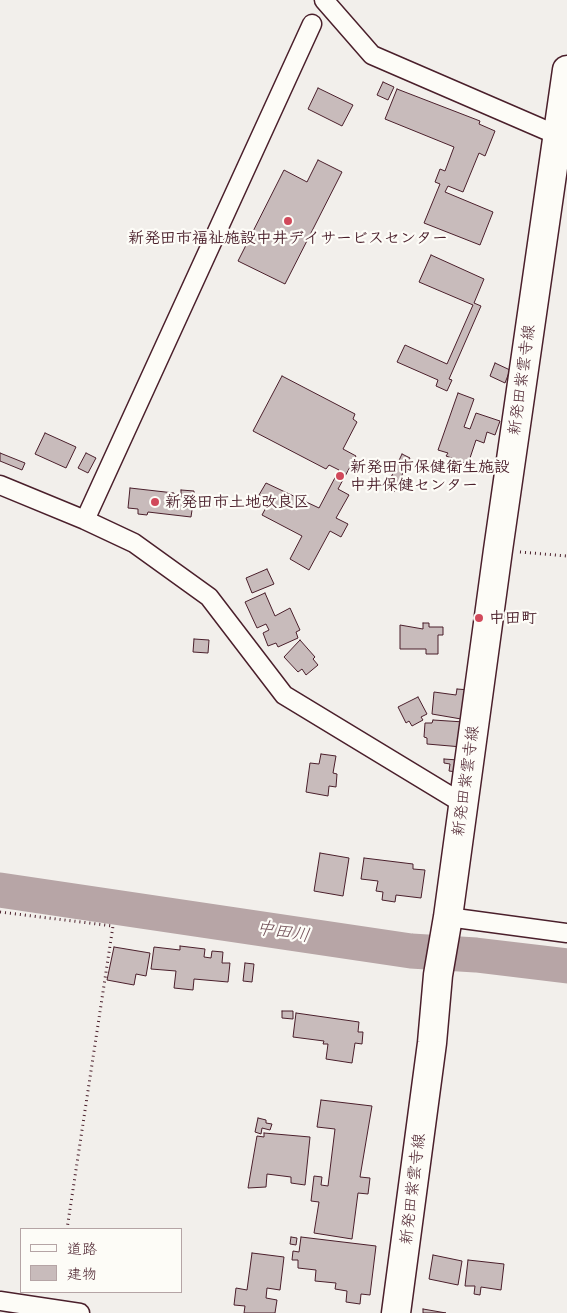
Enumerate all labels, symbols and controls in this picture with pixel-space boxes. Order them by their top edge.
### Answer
marker: 新発田市福祉施設中井デイサービスセンター [282,215,294,227]
place label: 新発田市福祉施設中井デイサービスセンター [128,228,448,248]
street label: 新発田紫雲寺線 [505,323,539,437]
place label: 新発田市保健衛生施設 中井保健センター [350,457,510,495]
marker: 新発田市保健衛生施設 中井保健センター [334,470,346,482]
place label: 新発田市土地改良区 [165,492,309,512]
marker: 新発田市土地改良区 [149,496,161,508]
place label: 中田町 [489,608,537,628]
marker: 中田町 [473,612,485,624]
street label: 新発田紫雲寺線 [449,724,483,838]
water label: 中田川 [255,917,311,947]
street label: 新発田紫雲寺線 [397,1132,429,1246]
legend [20,1228,182,1293]
text: 道路 [67,1239,97,1258]
text: 建物 [67,1264,97,1283]

